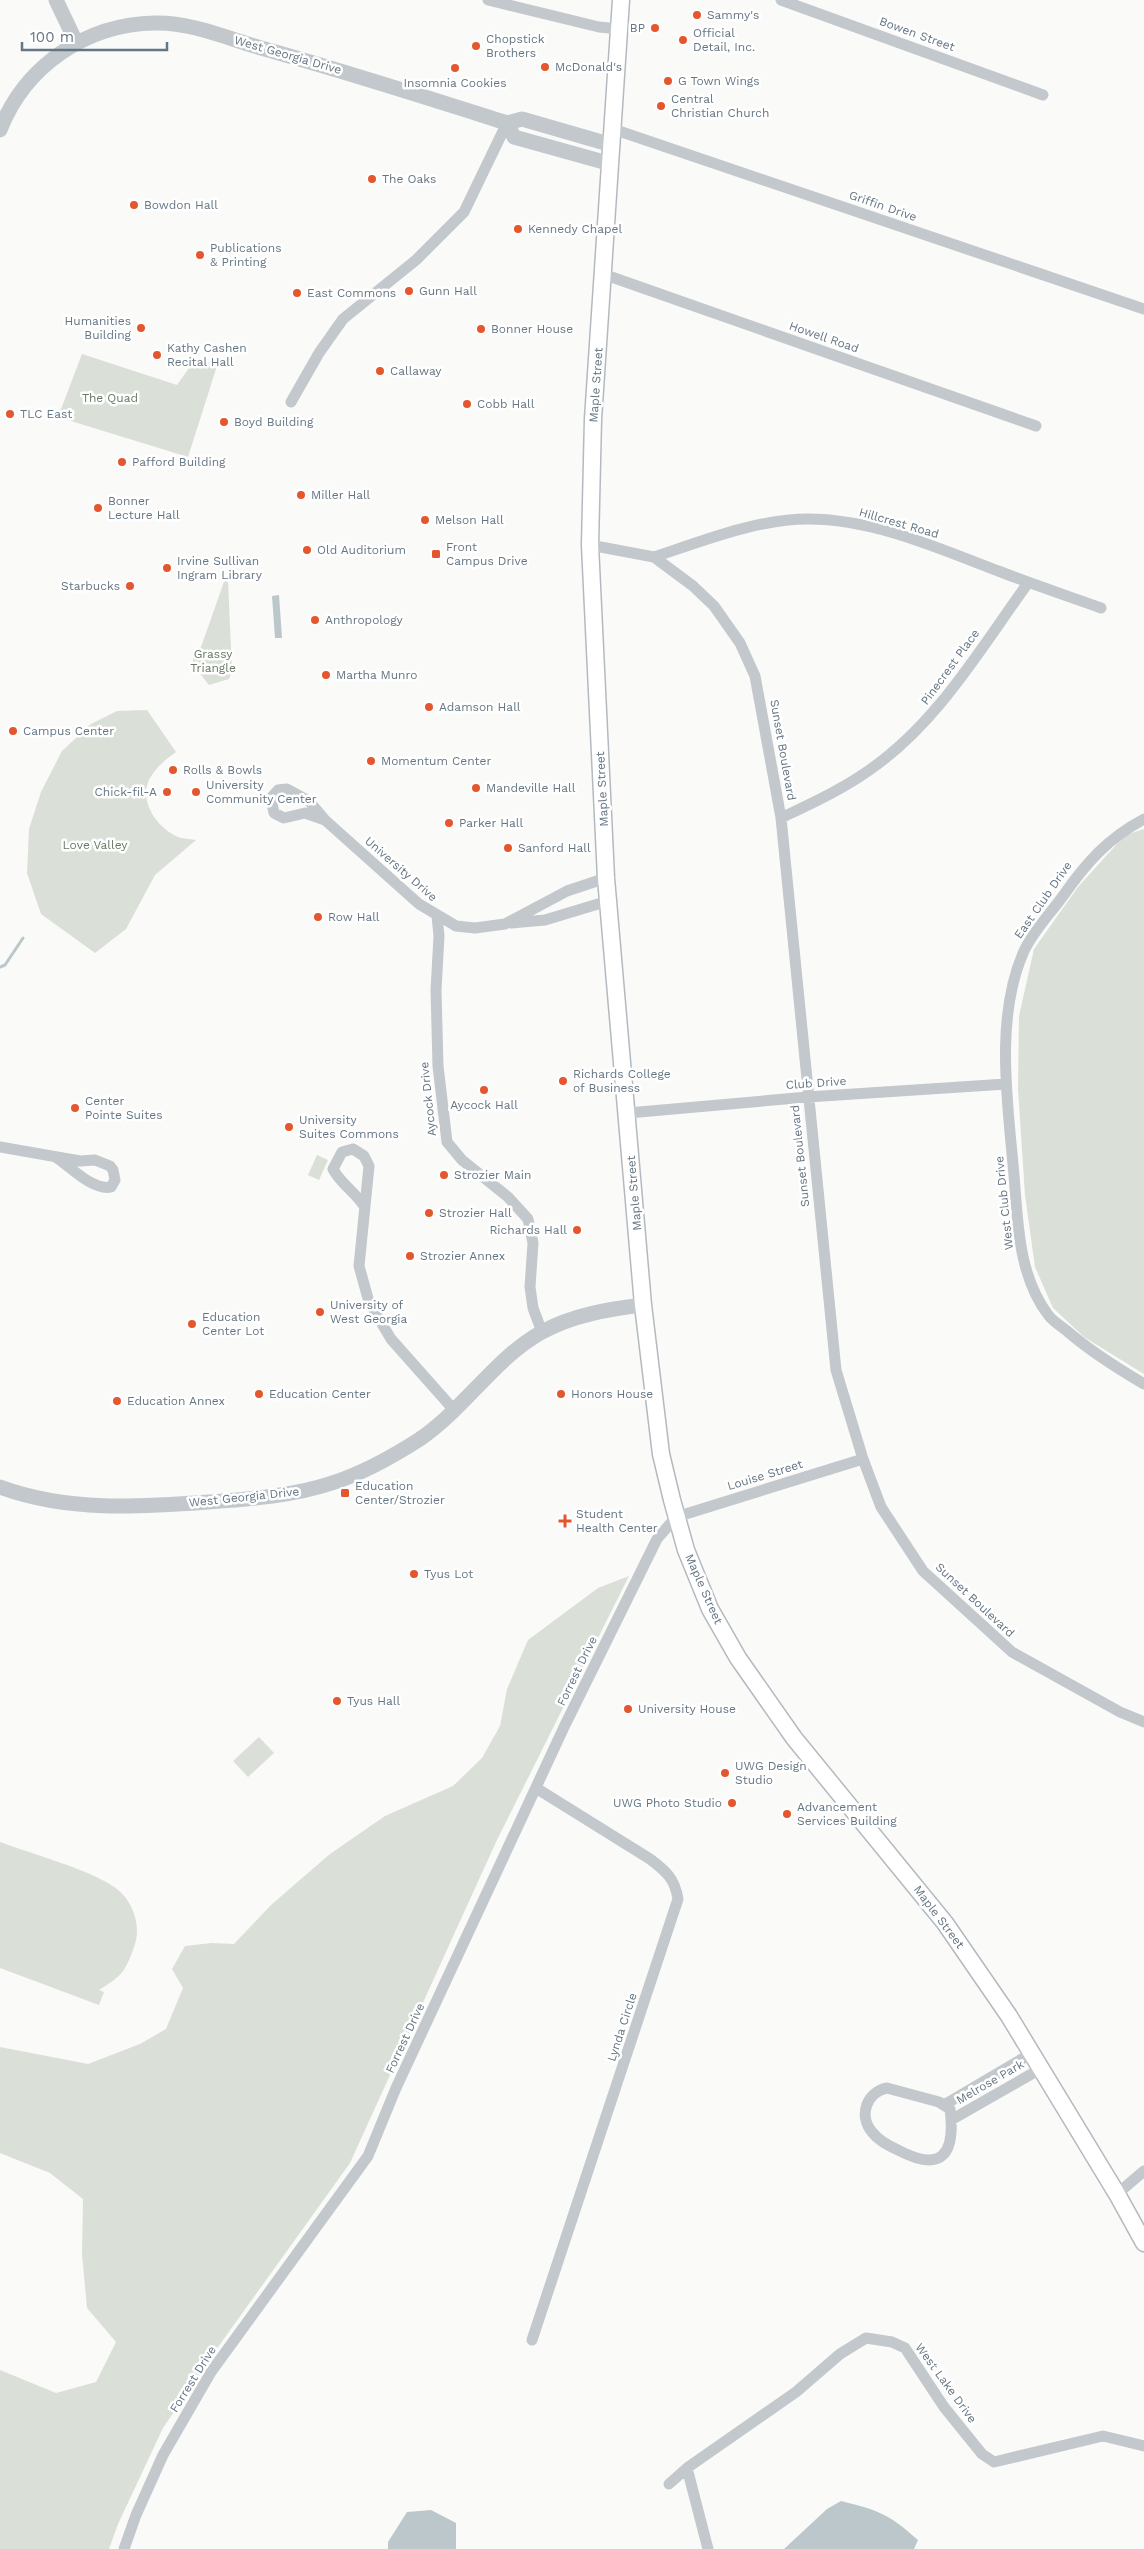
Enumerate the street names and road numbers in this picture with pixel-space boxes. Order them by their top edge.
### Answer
street label: Bowen Street [877,14,957,54]
street label: West Georgia Drive [233,33,343,77]
street label: Griffin Drive [847,188,919,224]
street label: Howell Road [787,319,861,355]
street label: Maple Street [586,347,606,423]
street label: Hillcrest Road [857,505,941,541]
street label: Pinecrest Place [918,626,982,708]
street label: Sunset Boulevard [767,698,799,802]
street label: Maple Street [593,751,611,827]
street label: University Drive [362,834,440,904]
street label: East Club Drive [1011,859,1075,941]
street label: Aycock Drive [417,1061,439,1137]
street label: Club Drive [785,1074,847,1092]
street label: Sunset Boulevard [788,1104,812,1208]
street label: Maple Street [624,1155,644,1231]
street label: West Club Drive [992,1155,1016,1251]
street label: Louise Street [726,1457,804,1493]
street label: West Georgia Drive [188,1484,300,1510]
street label: Maple Street [682,1552,726,1626]
street label: Sunset Boulevard [933,1560,1017,1640]
street label: Forrest Drive [554,1634,600,1708]
street label: Maple Street [911,1883,967,1951]
street label: Lynda Circle [604,1991,640,2063]
street label: Forrest Drive [383,2001,427,2075]
street label: Melrose Park [954,2057,1026,2107]
street label: West Lake Drive [912,2340,980,2426]
street label: Forrest Drive [167,2343,219,2415]

